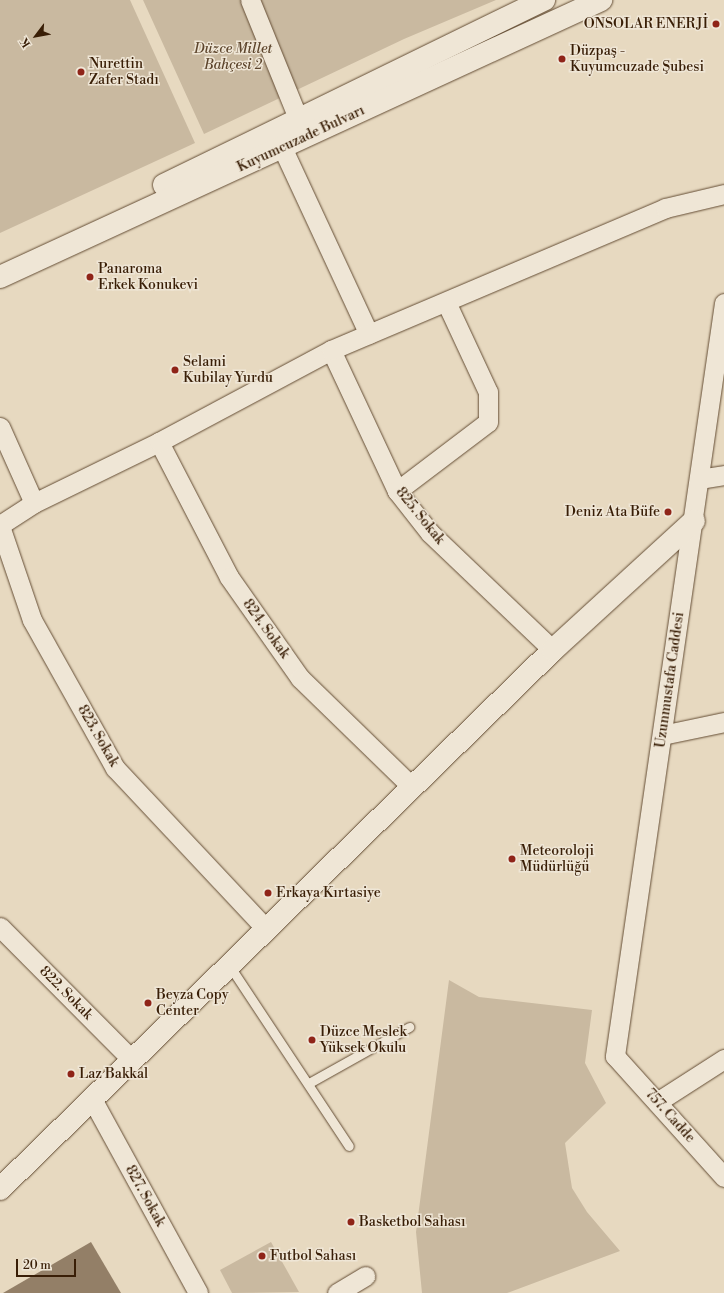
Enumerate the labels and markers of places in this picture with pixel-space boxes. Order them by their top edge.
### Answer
place label: ONSOLAR ENERJİ [584,16,708,32]
marker: ONSOLAR ENERJİ [711,19,721,29]
place label: Düzpaş - Kuyumcuzade Şubesi [570,43,704,76]
marker: Düzpaş - Kuyumcuzade Şubesi [557,54,567,64]
place label: Nurettin Zafer Stadı [89,56,159,88]
marker: Nurettin Zafer Stadı [76,67,86,77]
place label: Panaroma Erkek Konukevi [98,261,198,294]
marker: Panaroma Erkek Konukevi [85,272,95,282]
place label: Selami Kubilay Yurdu [183,354,273,386]
marker: Selami Kubilay Yurdu [170,365,180,375]
place label: Deniz Ata Büfe [565,504,660,520]
marker: Deniz Ata Büfe [663,507,673,517]
place label: Meteoroloji Müdürlüğü [520,843,594,876]
marker: Meteoroloji Müdürlüğü [507,854,517,864]
place label: Erkaya Kırtasiye [276,885,381,901]
marker: Erkaya Kırtasiye [263,888,273,898]
place label: Beyza Copy Center [156,987,229,1020]
marker: Beyza Copy Center [143,998,153,1008]
place label: Düzce Meslek Yüksek Okulu [320,1024,407,1056]
marker: Düzce Meslek Yüksek Okulu [307,1035,317,1045]
place label: Laz Bakkal [79,1066,148,1082]
marker: Laz Bakkal [66,1069,76,1079]
place label: Basketbol Sahası [359,1214,466,1230]
marker: Basketbol Sahası [346,1217,356,1227]
place label: Futbol Sahası [270,1248,356,1264]
marker: Futbol Sahası [257,1251,267,1261]

